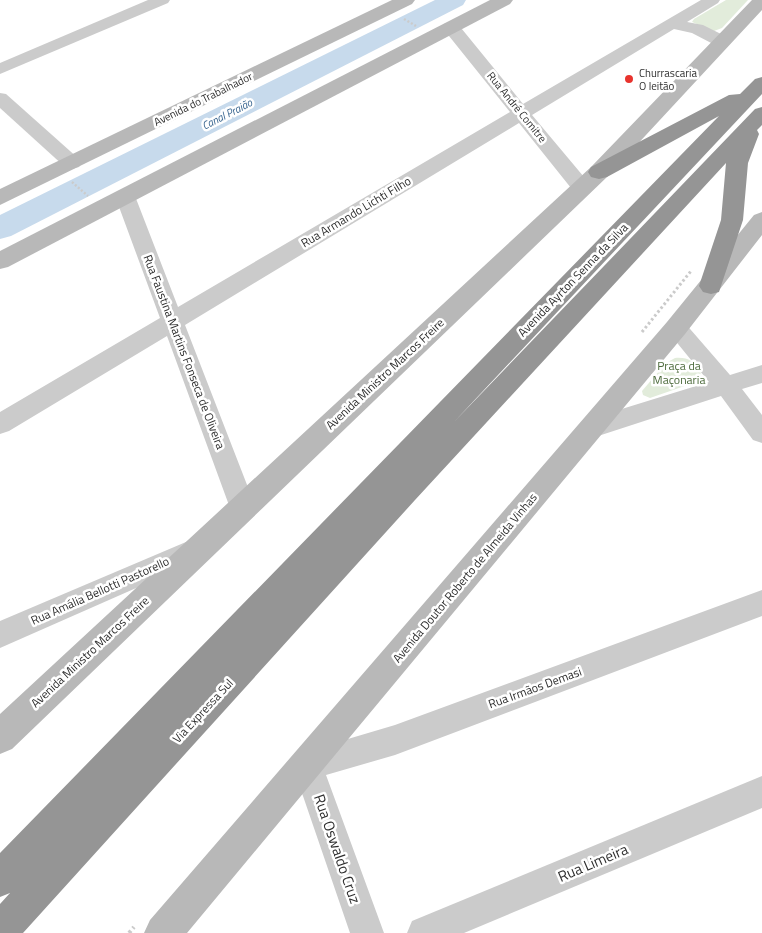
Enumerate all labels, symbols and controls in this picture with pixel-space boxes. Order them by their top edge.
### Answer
place label: Churrascaria O leitão [639,65,697,94]
street label: Avenida do Trabalhador [151,68,255,130]
street label: Rua André Comitre [483,68,551,146]
marker: Churrascaria O leitão [623,73,635,85]
water label: Canal Praião [199,94,256,134]
street label: Rua Armando Lichti Filho [297,171,414,252]
street label: Avenida Ayrton Senna da Silva [513,218,632,341]
street label: Rua Faustina Martins Fonseca de Oliveira [138,252,230,452]
street label: Avenida Ministro Marcos Freire [321,313,448,434]
park label: Praça da Maçonaria [653,356,705,389]
street label: Avenida Doutor Roberto de Almeida Vinhas [388,488,542,667]
street label: Rua Amália Bellotti Pastorello [28,551,172,630]
street label: Avenida Ministro Marcos Freire [26,591,153,712]
street label: Rua Irmãos Demasi [485,662,584,713]
street label: Via Expressa Sul [168,674,238,747]
street label: Rua Oswaldo Cruz [308,791,367,907]
street label: Rua Limeira [554,837,632,888]

